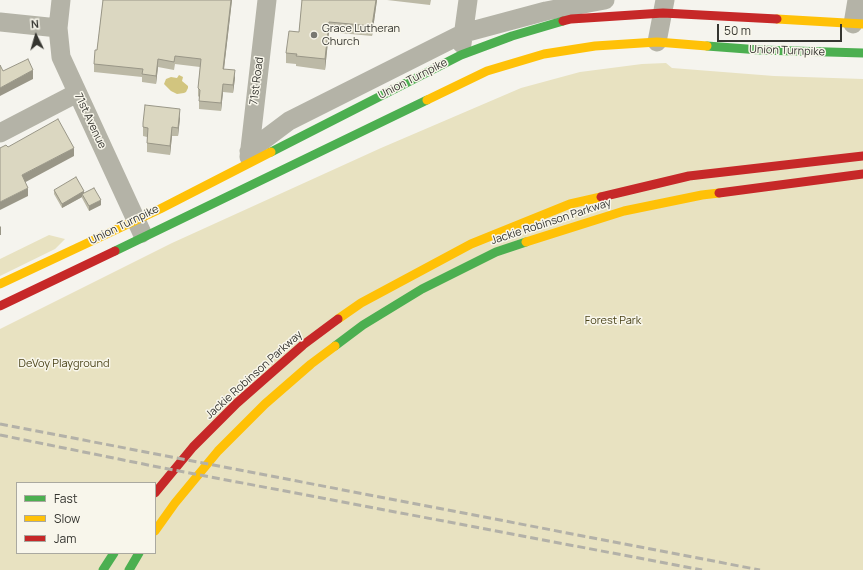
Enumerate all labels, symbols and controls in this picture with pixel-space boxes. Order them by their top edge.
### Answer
north arrow [16,16,56,56]
text: N [30,16,40,31]
scale bar [719,16,844,42]
place label: Grace Lutheran Church [322,22,400,48]
text: 50 m [724,22,751,39]
marker: Grace Lutheran Church [309,30,319,40]
street label: Union Turnpike [749,43,825,59]
street label: 71st Road [248,56,266,106]
street label: Union Turnpike [376,56,450,102]
street label: 71st Avenue [71,91,109,151]
street label: Jackie Robinson Parkway [489,196,613,248]
street label: Union Turnpike [87,202,161,248]
park label: Forest Park [585,314,641,328]
street label: Jackie Robinson Parkway [203,328,305,422]
park label: DeVoy Playground [19,357,109,371]
legend [16,482,156,554]
text: Fast [54,490,78,507]
text: Slow [54,510,80,527]
text: Jam [54,530,76,547]

